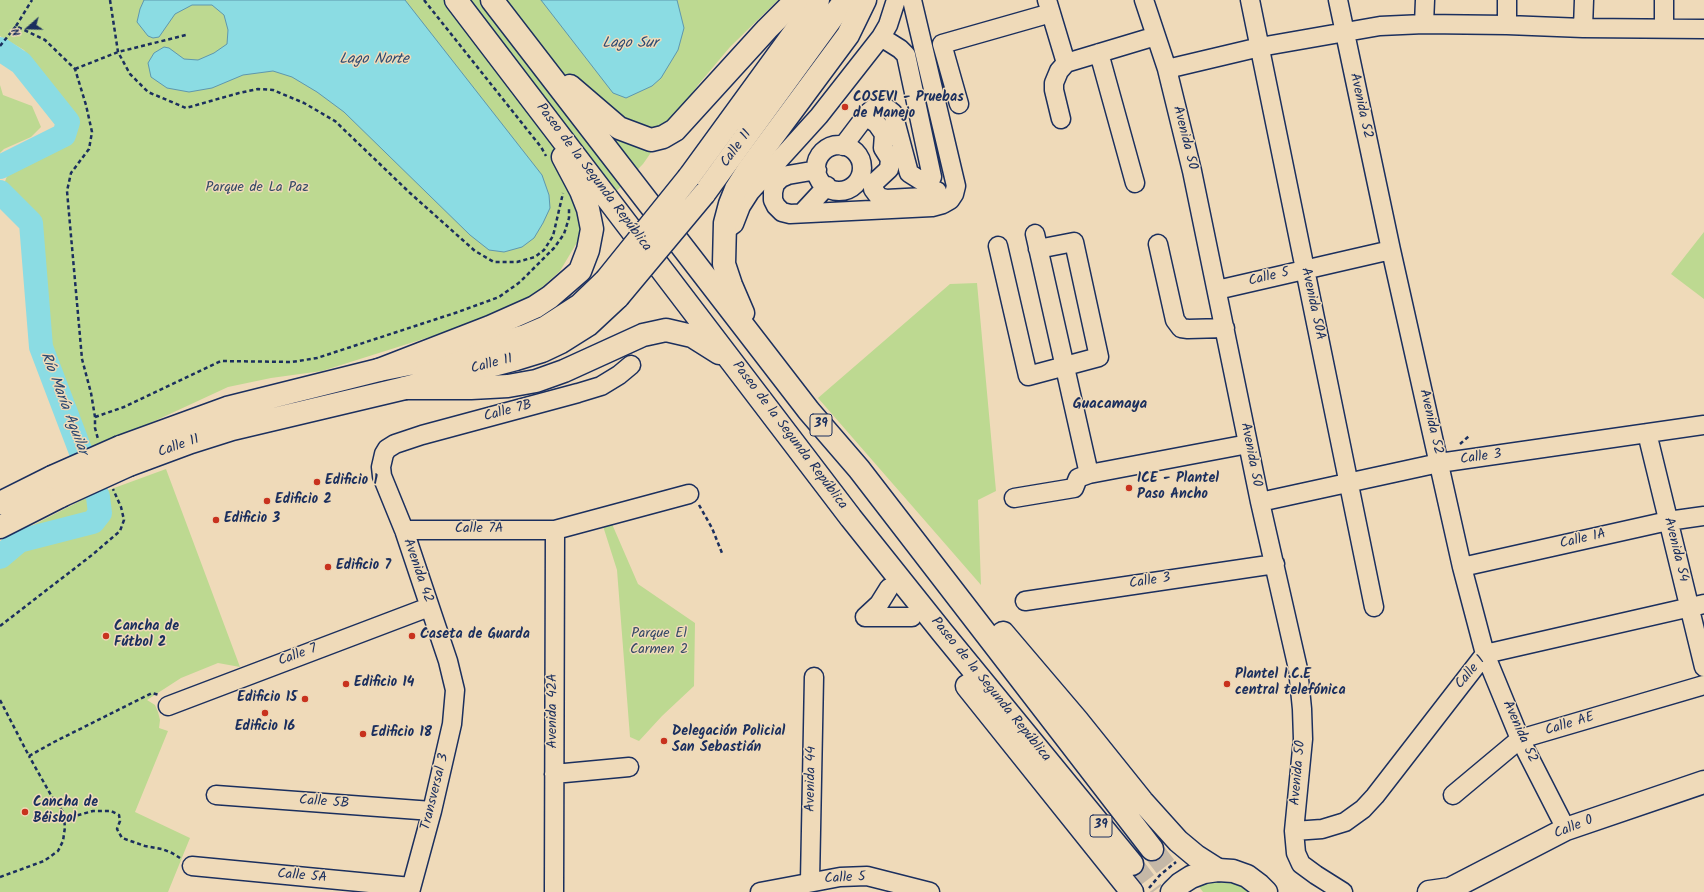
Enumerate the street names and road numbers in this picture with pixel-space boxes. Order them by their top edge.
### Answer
street label: Avenida 52 [1345,72,1375,140]
street label: Paseo de la Segunda República [532,100,654,256]
street label: Avenida 50 [1168,104,1200,172]
street label: Calle 11 [718,127,756,171]
street label: Calle 5 [1247,265,1291,291]
street label: Avenida 50A [1296,266,1328,342]
street label: Calle 11 [469,351,515,379]
street label: Paseo de la Segunda República [728,358,850,514]
street label: Avenida 52 [1414,388,1446,456]
street label: Calle 7B [482,398,534,426]
road number: 39 [810,414,832,436]
street label: Avenida 50 [1236,421,1264,489]
street label: Calle 11 [156,432,202,462]
street label: Calle 3 [1459,447,1503,469]
street label: Avenida 54 [1659,516,1691,584]
street label: Calle 7A [455,522,503,538]
street label: Calle 1A [1558,527,1608,553]
street label: Avenida 42 [398,537,436,605]
street label: Calle 3 [1128,570,1172,594]
street label: Paseo de la Segunda República [926,614,1054,766]
street label: Calle 7 [276,641,320,671]
street label: Calle 1 [1452,653,1490,693]
street label: Avenida 42A [546,673,562,749]
street label: Avenida 52 [1498,698,1540,766]
street label: Calle AE [1543,710,1597,740]
street label: Avenida 50 [1288,740,1310,806]
street label: Avenida 44 [803,746,821,812]
street label: Transversal 3 [418,752,454,832]
street label: Calle 5B [298,793,350,813]
street label: Calle 0 [1552,813,1596,843]
road number: 39 [1090,815,1112,837]
street label: Calle 5A [276,866,328,888]
street label: Calle 5 [824,870,866,888]

